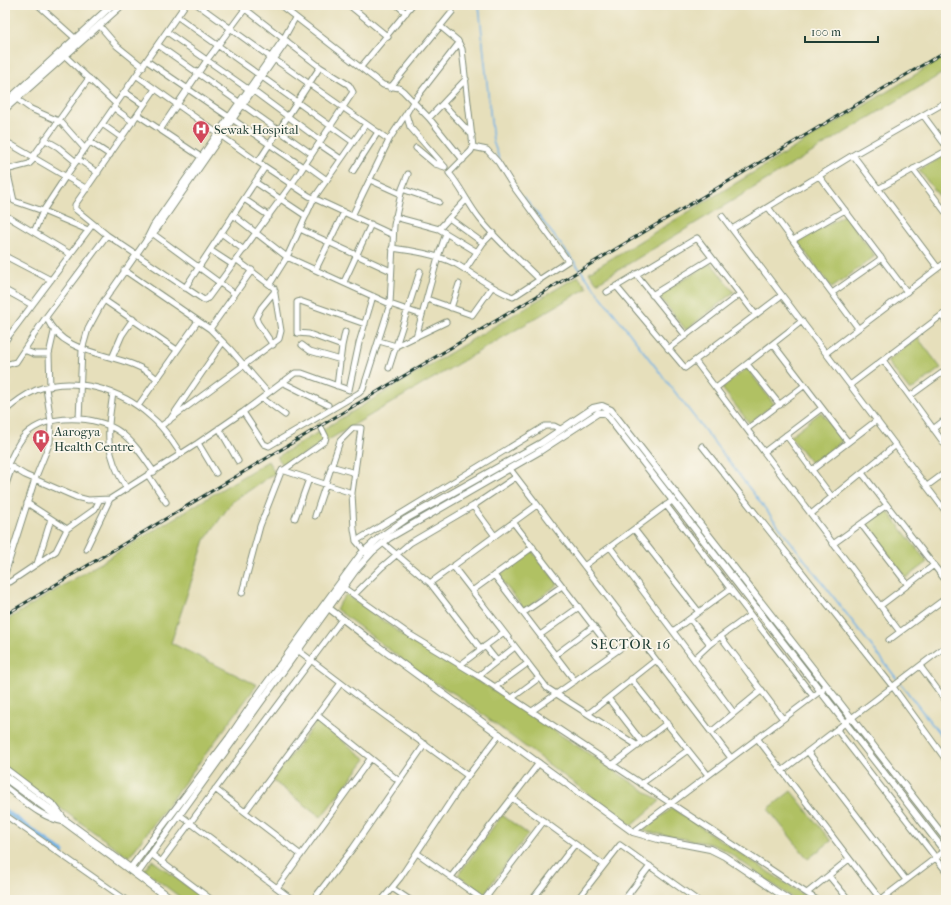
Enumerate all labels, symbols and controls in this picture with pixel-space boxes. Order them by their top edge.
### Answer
scale bar [805,18,878,44]
text: 100 m [811,25,841,39]
hospital icon: Sewak Hospital [191,119,211,144]
place label: Sewak Hospital [214,122,299,137]
place label: Aarogya Health Centre [53,424,135,454]
hospital icon: Aarogya Health Centre [31,428,51,453]
district label: SECTOR 16 [591,636,671,653]

